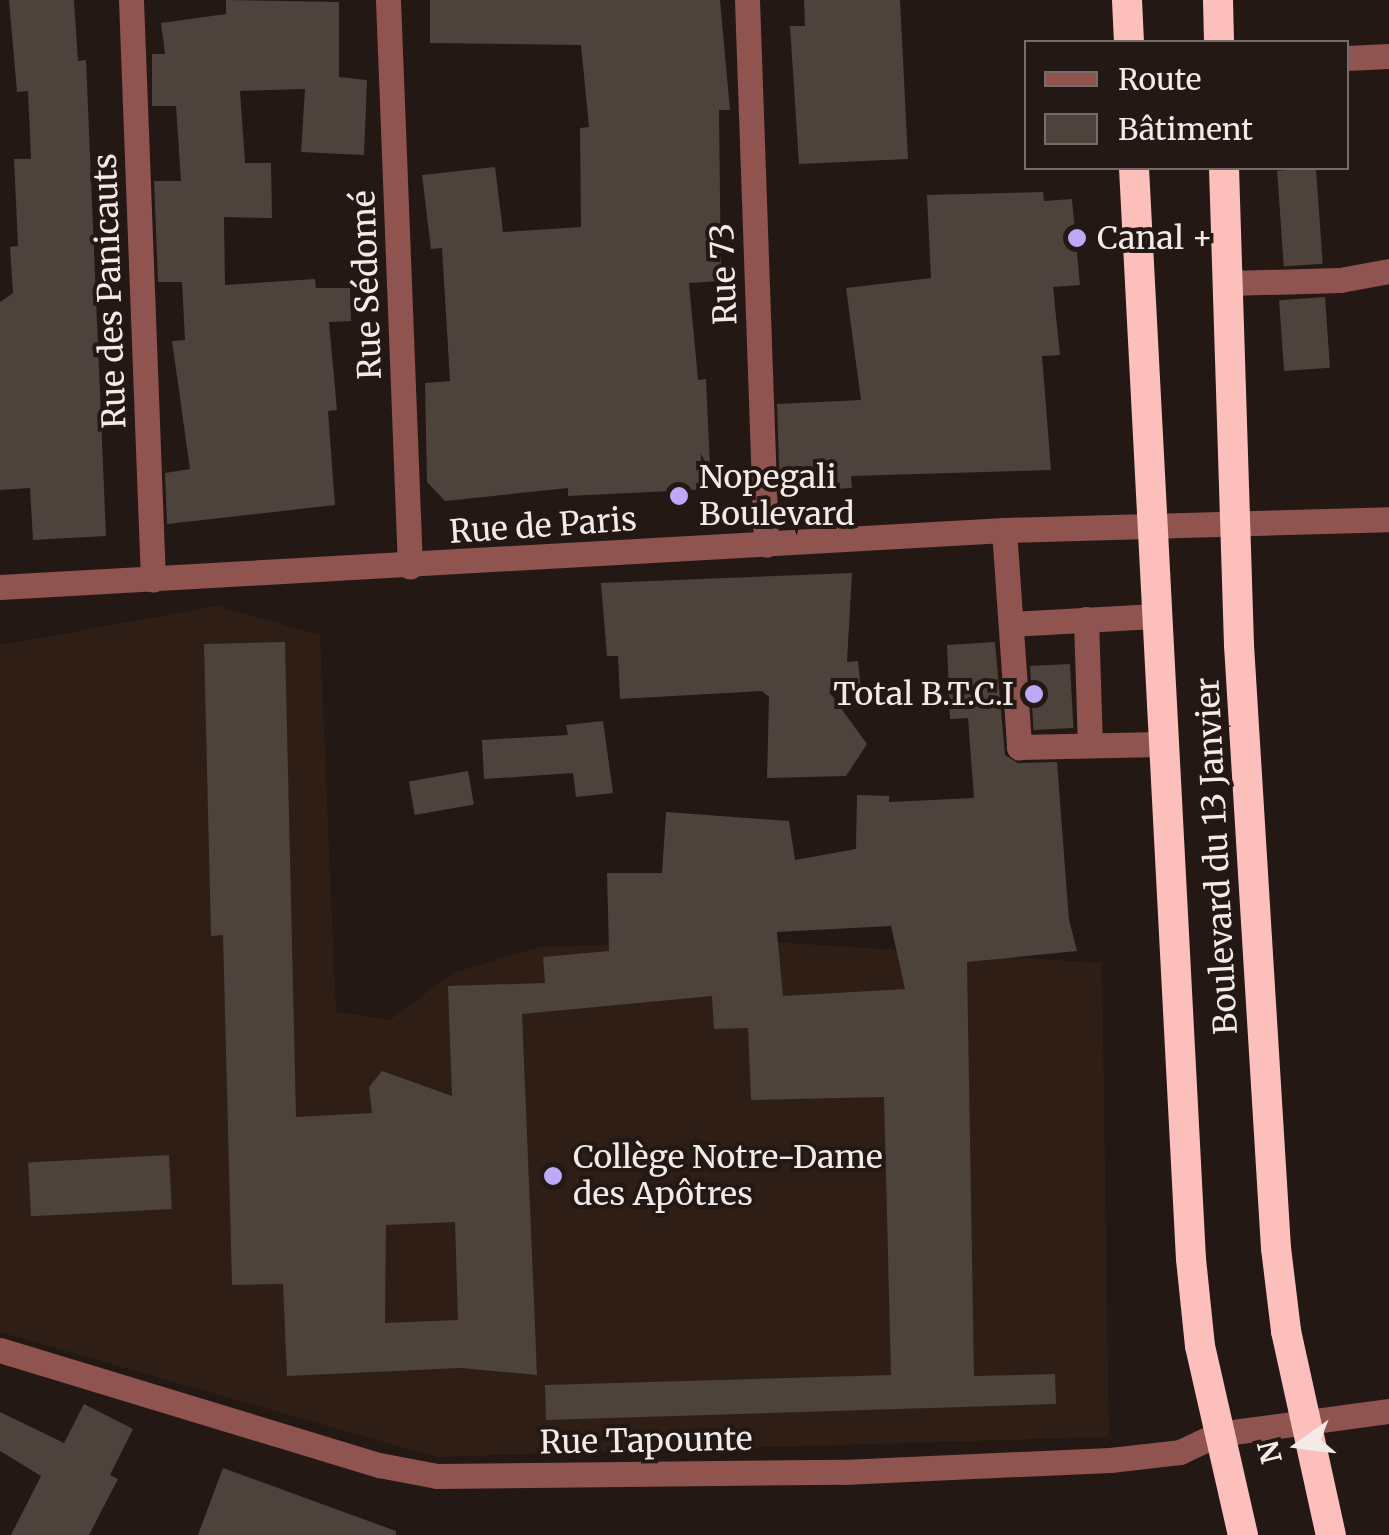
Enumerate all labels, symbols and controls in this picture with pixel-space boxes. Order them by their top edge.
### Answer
legend [1024,40,1349,170]
text: Route [1118,60,1201,98]
text: Bâtiment [1118,110,1253,148]
street label: Rue des Panicauts [86,153,134,429]
street label: Rue Sédomé [345,190,389,380]
place label: Canal + [1097,219,1213,257]
street label: Rue 73 [703,222,745,326]
marker: Canal + [1066,227,1088,249]
place label: Nopegali Boulevard [699,459,855,534]
marker: Nopegali Boulevard [668,485,690,507]
street label: Rue de Paris [448,500,638,552]
place label: Total B.T.C.I [833,675,1014,713]
street label: Boulevard du 13 Janvier [1188,676,1246,1036]
marker: Total B.T.C.I [1023,683,1045,705]
place label: Collège Notre-Dame des Apôtres [573,1139,883,1214]
marker: Collège Notre-Dame des Apôtres [542,1165,564,1187]
north arrow [1249,1395,1349,1495]
street label: Rue Tapounte [539,1420,753,1462]
text: N [1250,1437,1290,1467]

